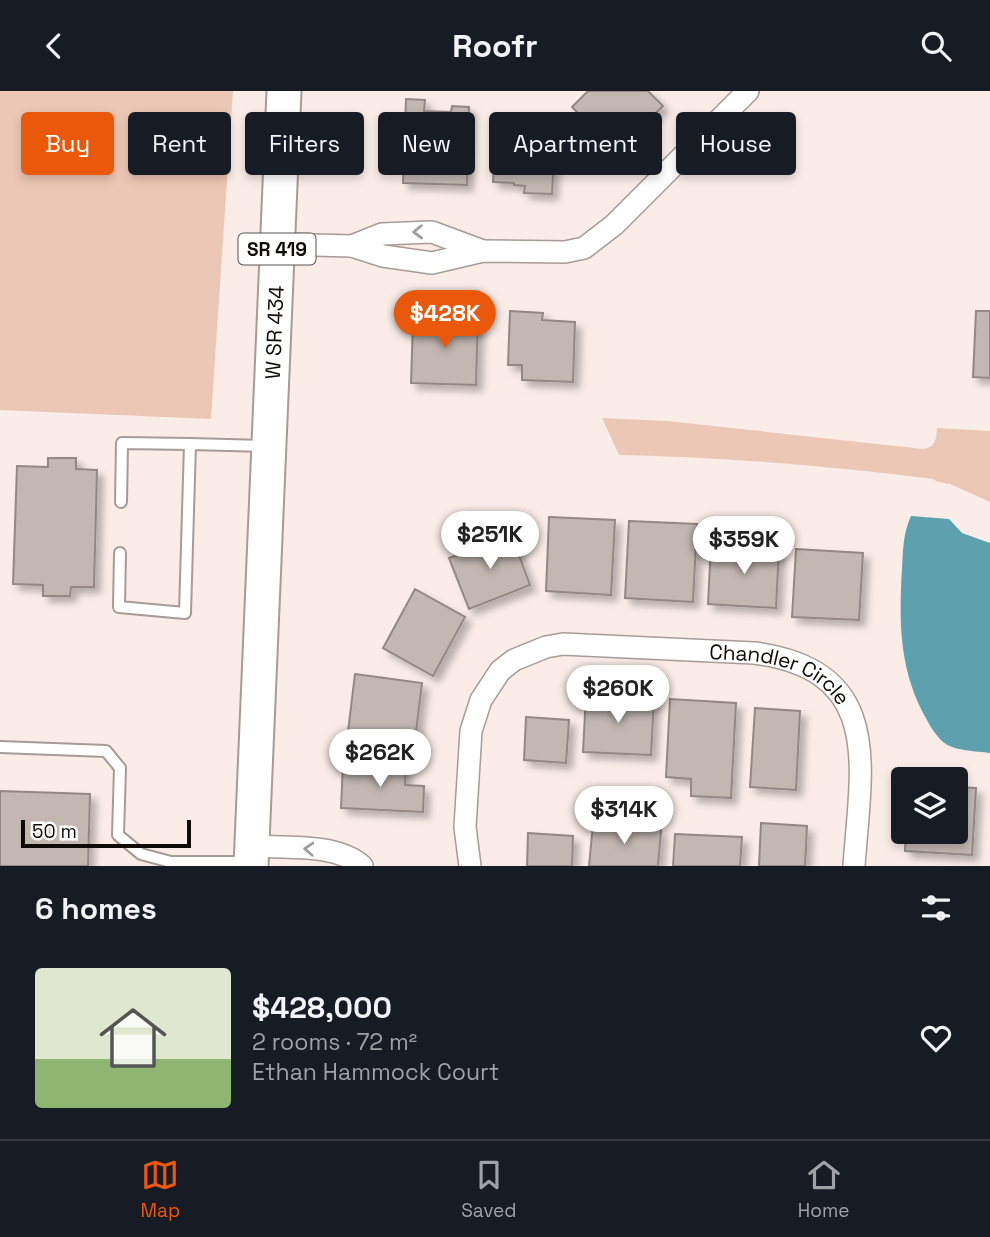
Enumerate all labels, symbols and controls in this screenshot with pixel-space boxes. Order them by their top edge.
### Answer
text: Roofr [452,26,538,66]
icon: back [35,27,73,65]
icon: search [917,27,955,65]
chip: Buy [21,112,114,175]
chip: Rent [128,112,231,175]
chip: Filters [245,112,364,175]
chip: New [378,112,475,175]
chip: Apartment [489,112,662,175]
chip: House [676,112,796,175]
one-way arrow [412,225,423,240]
road number: SR 419 [238,233,316,265]
street label: W SR 434 [258,285,289,380]
pin: $428K [396,291,494,350]
text: $428K [410,298,480,328]
pin: $251K [441,511,539,571]
pin: $359K [695,517,793,576]
text: $251K [457,519,523,549]
text: $359K [709,524,779,554]
street label: Chandler Circle [709,637,857,710]
pin: $260K [569,665,667,725]
text: $260K [582,673,654,703]
pin: $262K [331,729,429,789]
text: $262K [345,737,415,767]
map controls [891,767,968,844]
button: layers [891,767,968,844]
pin: $314K [575,787,673,846]
text: $314K [591,794,657,824]
scale bar [21,817,191,849]
text: 50 m [32,819,77,844]
one-way arrow [303,842,314,857]
text: 6 homes [35,889,157,928]
icon: filters [917,889,955,927]
text: $428,000 [252,988,392,1027]
icon: home [91,996,175,1080]
icon: heart [917,1019,955,1057]
text: 2 rooms · 72 m² [252,1027,417,1057]
text: Ethan Hammock Court [252,1057,499,1087]
tab: Map [141,1156,180,1223]
tab: Saved [461,1156,517,1223]
tab: Home [798,1156,849,1223]

